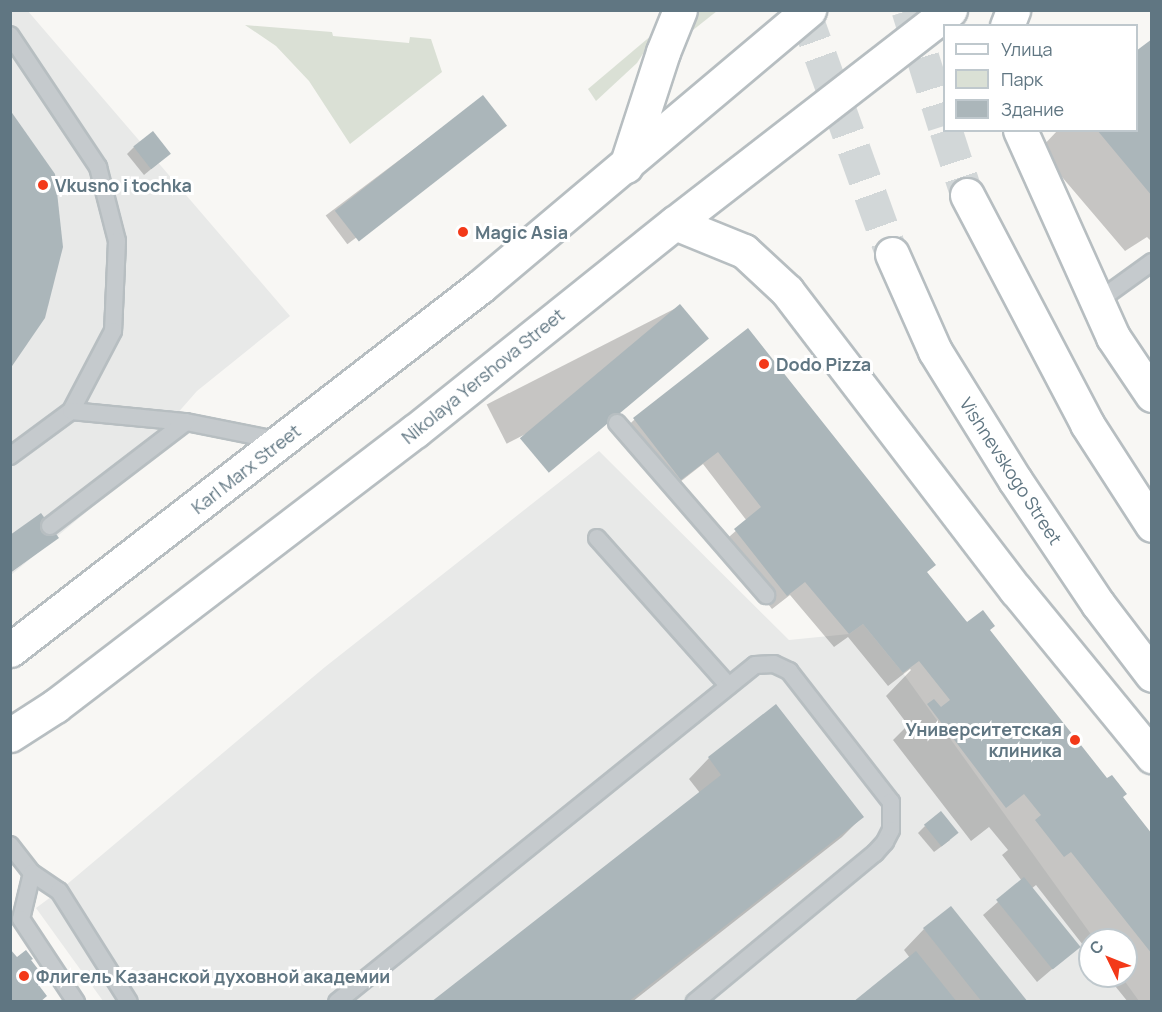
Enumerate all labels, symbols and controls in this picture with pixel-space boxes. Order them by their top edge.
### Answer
legend [943,24,1138,132]
text: Улица [1001,37,1053,61]
text: Парк [1001,67,1043,91]
text: Здание [1001,97,1064,121]
place label: Vkusno i tochka [55,174,192,196]
marker: Vkusno i tochka [36,178,50,192]
place label: Magic Asia [475,221,568,243]
marker: Magic Asia [456,225,470,239]
street label: Nikolaya Yershova Street [397,304,569,448]
place label: Dodo Pizza [776,353,871,375]
marker: Dodo Pizza [757,357,771,371]
street label: Vishnevskogo Street [955,393,1067,549]
street label: Karl Marx Street [187,420,305,518]
place label: Университетская клиника [905,719,1062,762]
marker: Университетская клиника [1066,731,1084,749]
north arrow [1078,928,1138,988]
text: С [1084,935,1108,959]
place label: Флигель Казанской духовной академии [36,965,390,987]
marker: Флигель Казанской духовной академии [17,969,31,983]

